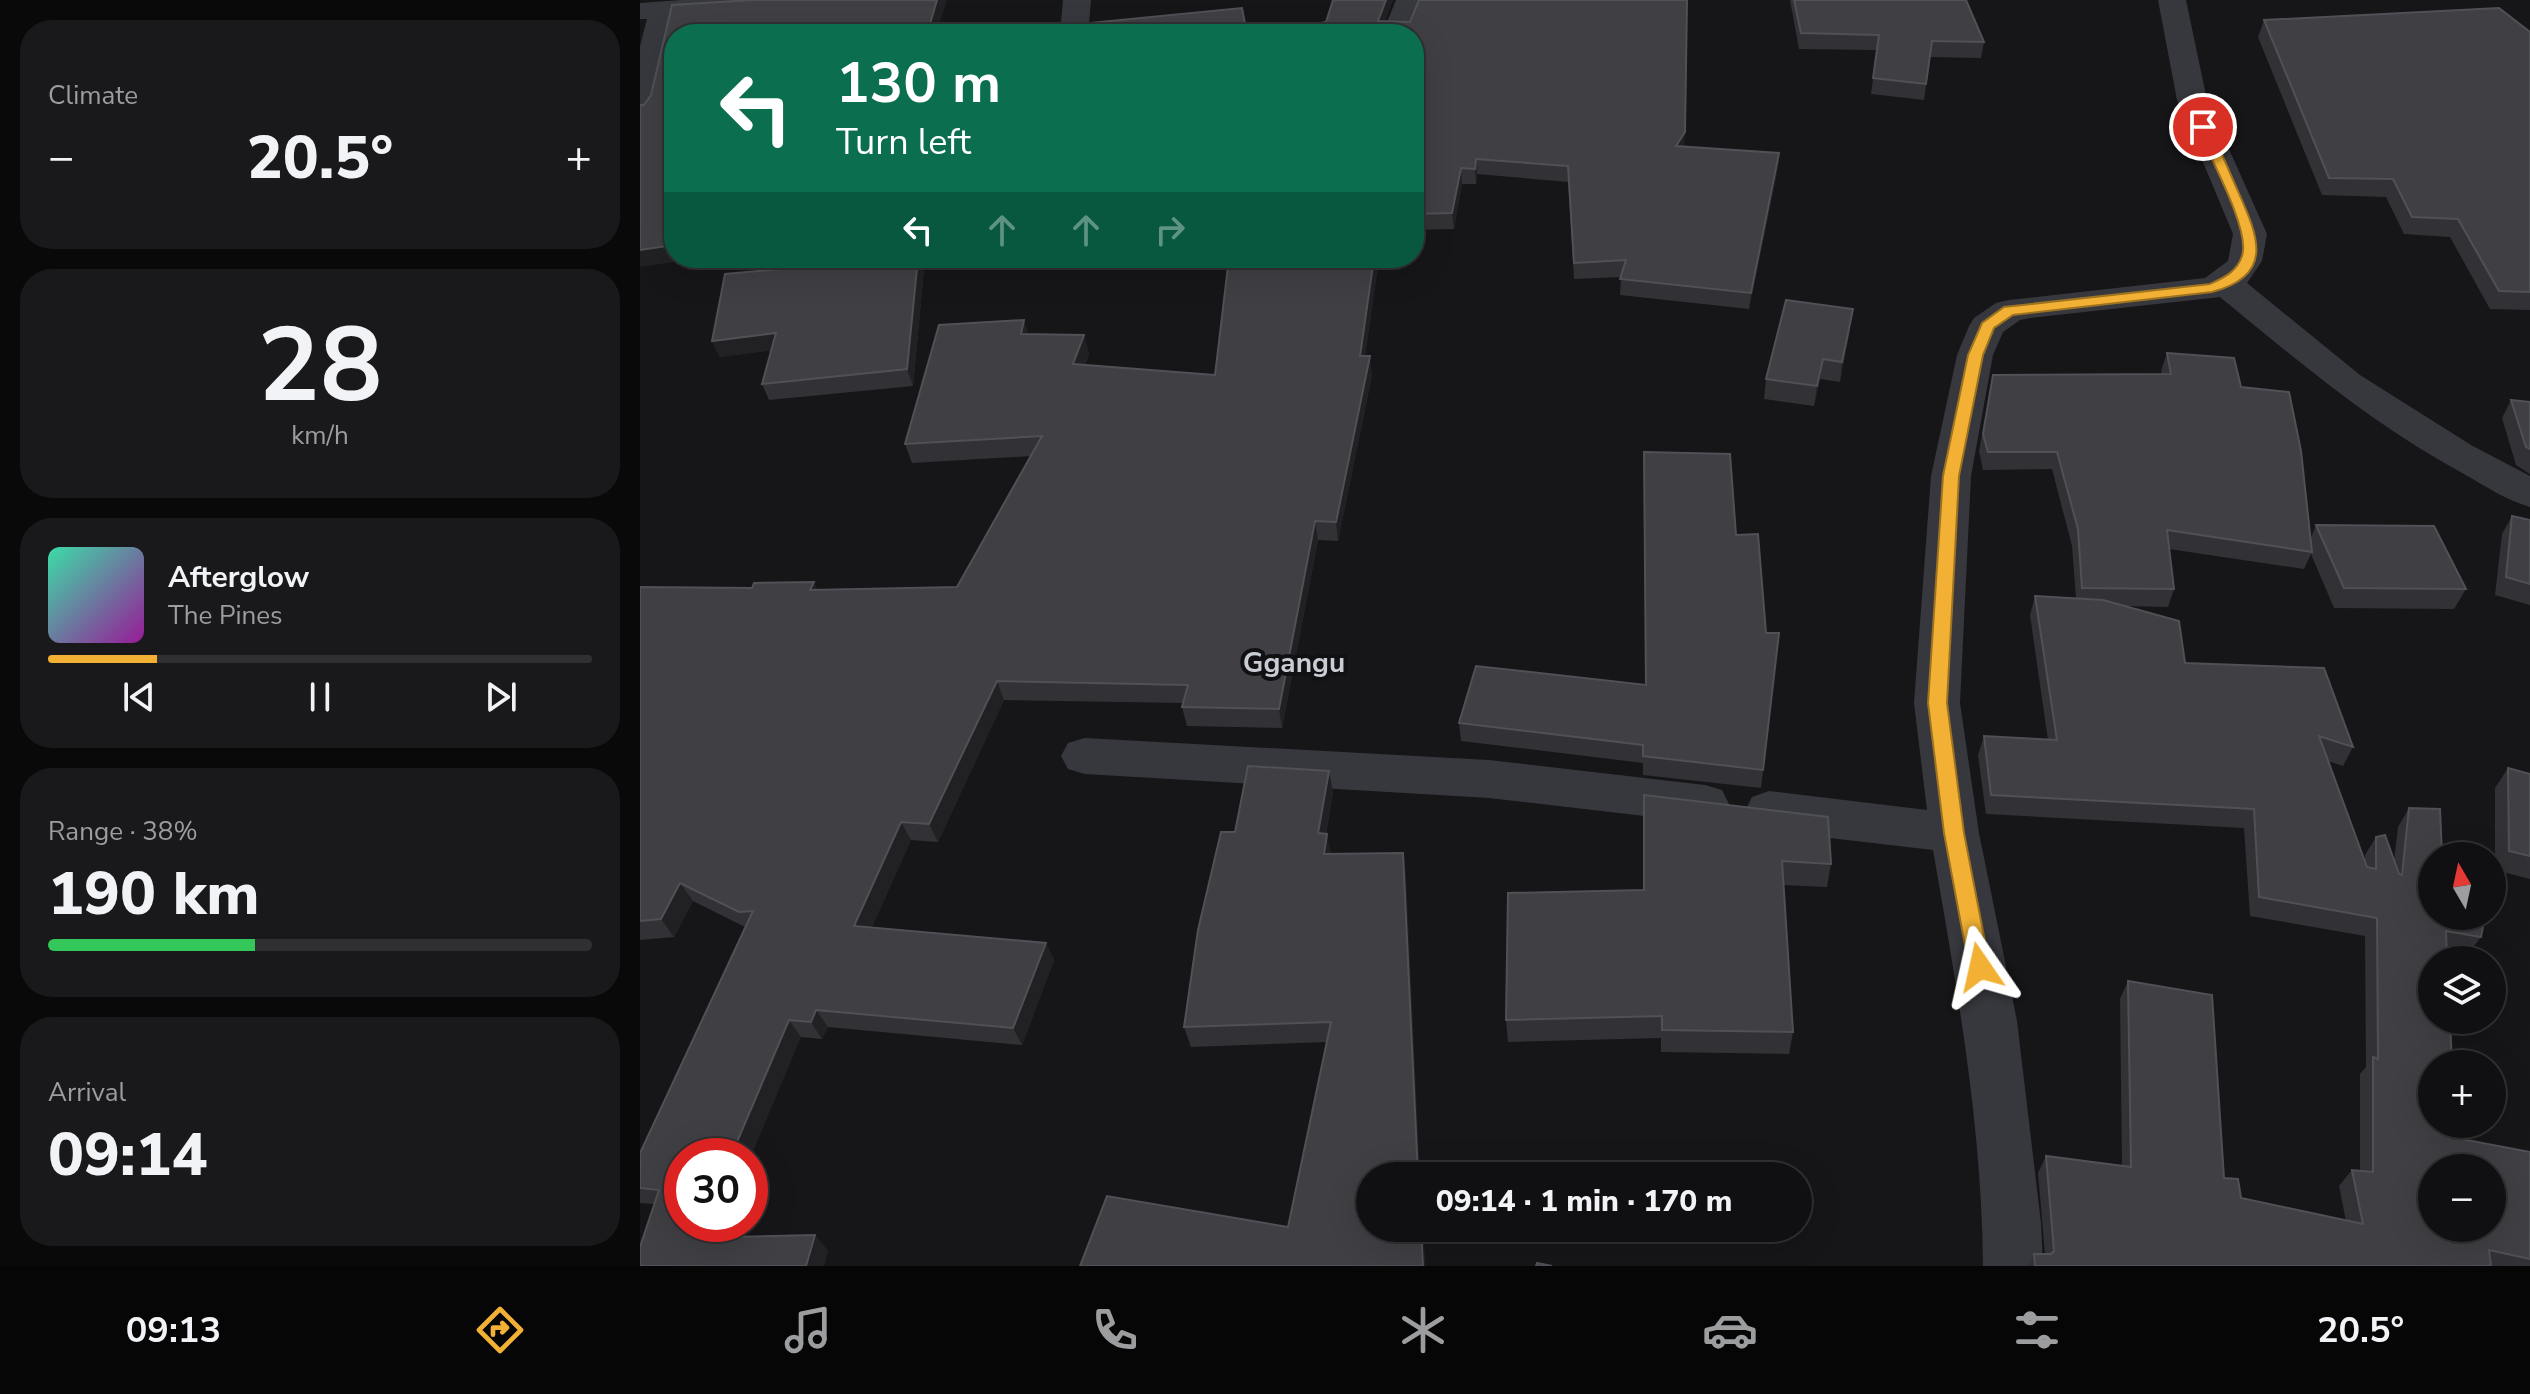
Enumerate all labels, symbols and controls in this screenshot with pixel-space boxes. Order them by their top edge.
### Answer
text: 130 m [836,45,1001,122]
icon: left [704,56,808,160]
text: Climate [48,78,138,113]
pin [2169,93,2237,161]
icon: arrive [2181,105,2225,149]
text: 20.5° [247,117,393,199]
text: Turn left [836,118,971,167]
text: − [48,128,74,188]
text: + [566,128,592,188]
icon: left [896,208,940,252]
icon: ahead [980,208,1024,252]
icon: ahead [1064,208,1108,252]
icon: right [1148,208,1192,252]
text: 28 [258,295,382,437]
text: km/h [291,418,349,453]
text: Afterglow [168,557,309,598]
text: The Pines [168,598,283,633]
district label: Ggangu [1243,644,1345,682]
icon: previous [117,675,161,719]
icon: pause [298,675,342,719]
icon: next [479,675,523,719]
text: Range · 38% [48,814,198,849]
north arrow [2418,842,2506,930]
map controls [2418,842,2506,1242]
text: 190 km [48,853,260,935]
position arrow [1938,925,2022,1009]
button: layers [2418,946,2506,1034]
button: + [2418,1050,2506,1138]
text: Arrival [48,1075,126,1110]
text: 09:14 [48,1114,208,1196]
speed limit sign: 30 [664,1138,768,1242]
button: − [2418,1154,2506,1242]
text: 09:14 · 1 min · 170 m [1436,1181,1732,1222]
icon: directions [472,1302,528,1358]
icon: music [780,1302,836,1358]
icon: phone [1087,1302,1143,1358]
icon: climate [1395,1302,1451,1358]
icon: car [1702,1302,1758,1358]
icon: filters [2009,1302,2065,1358]
text: 09:13 [126,1306,221,1355]
text: 20.5° [2317,1306,2404,1355]

